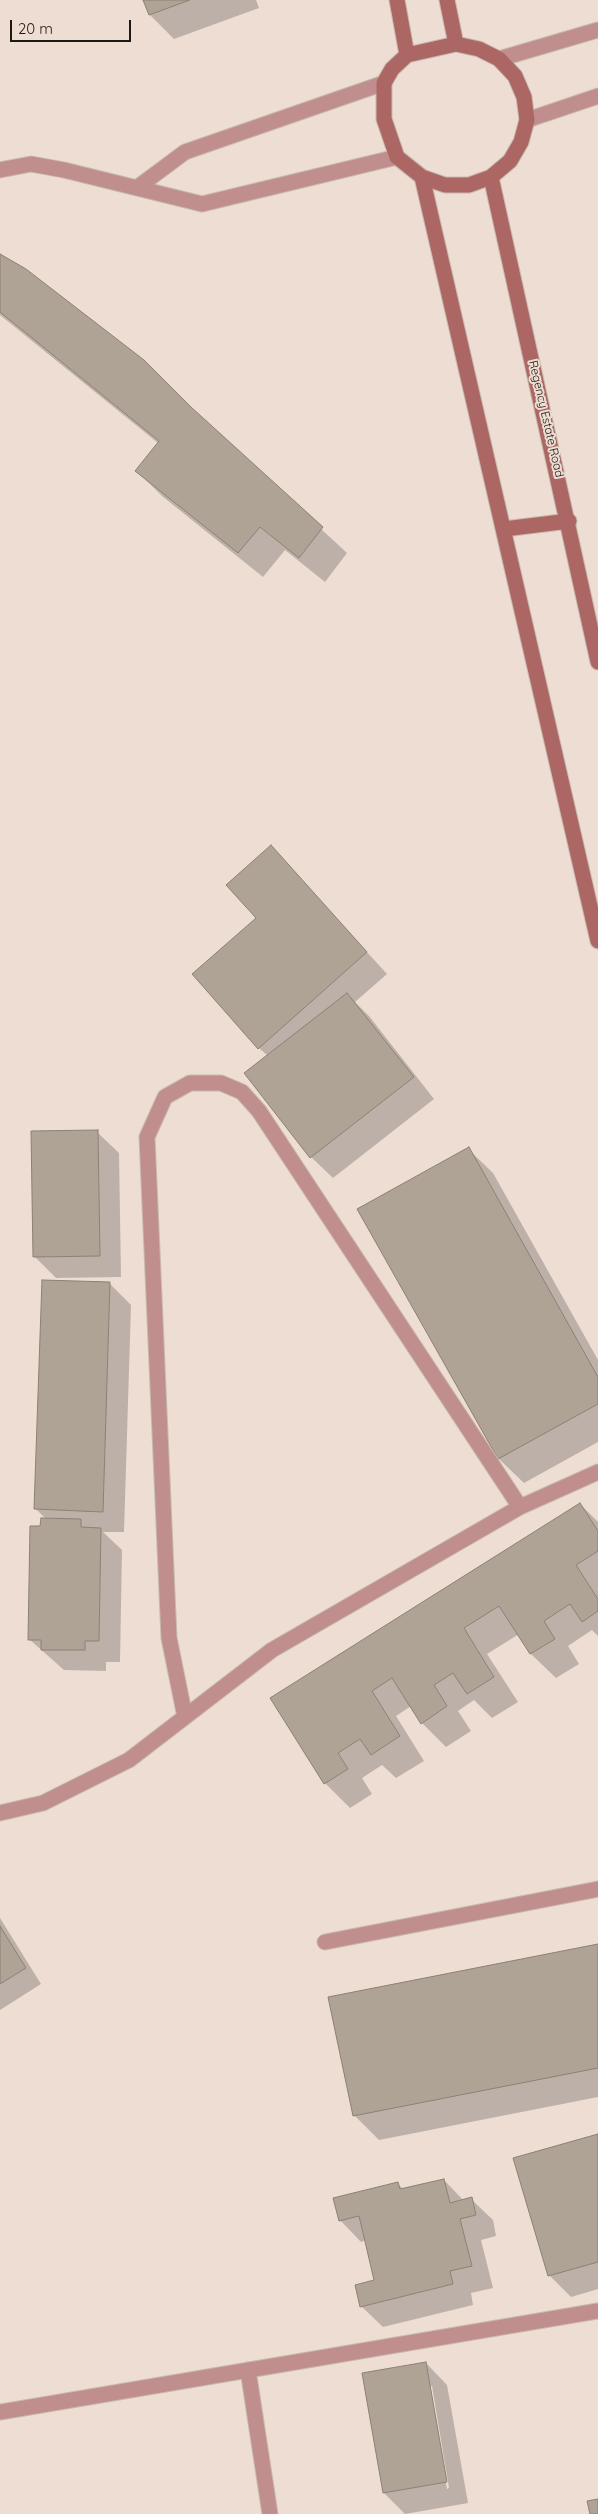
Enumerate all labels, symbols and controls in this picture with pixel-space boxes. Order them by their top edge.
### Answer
scale bar [12,10,134,42]
text: 20 m [18,19,53,38]
street label: Regency Estate Road [526,359,566,479]

